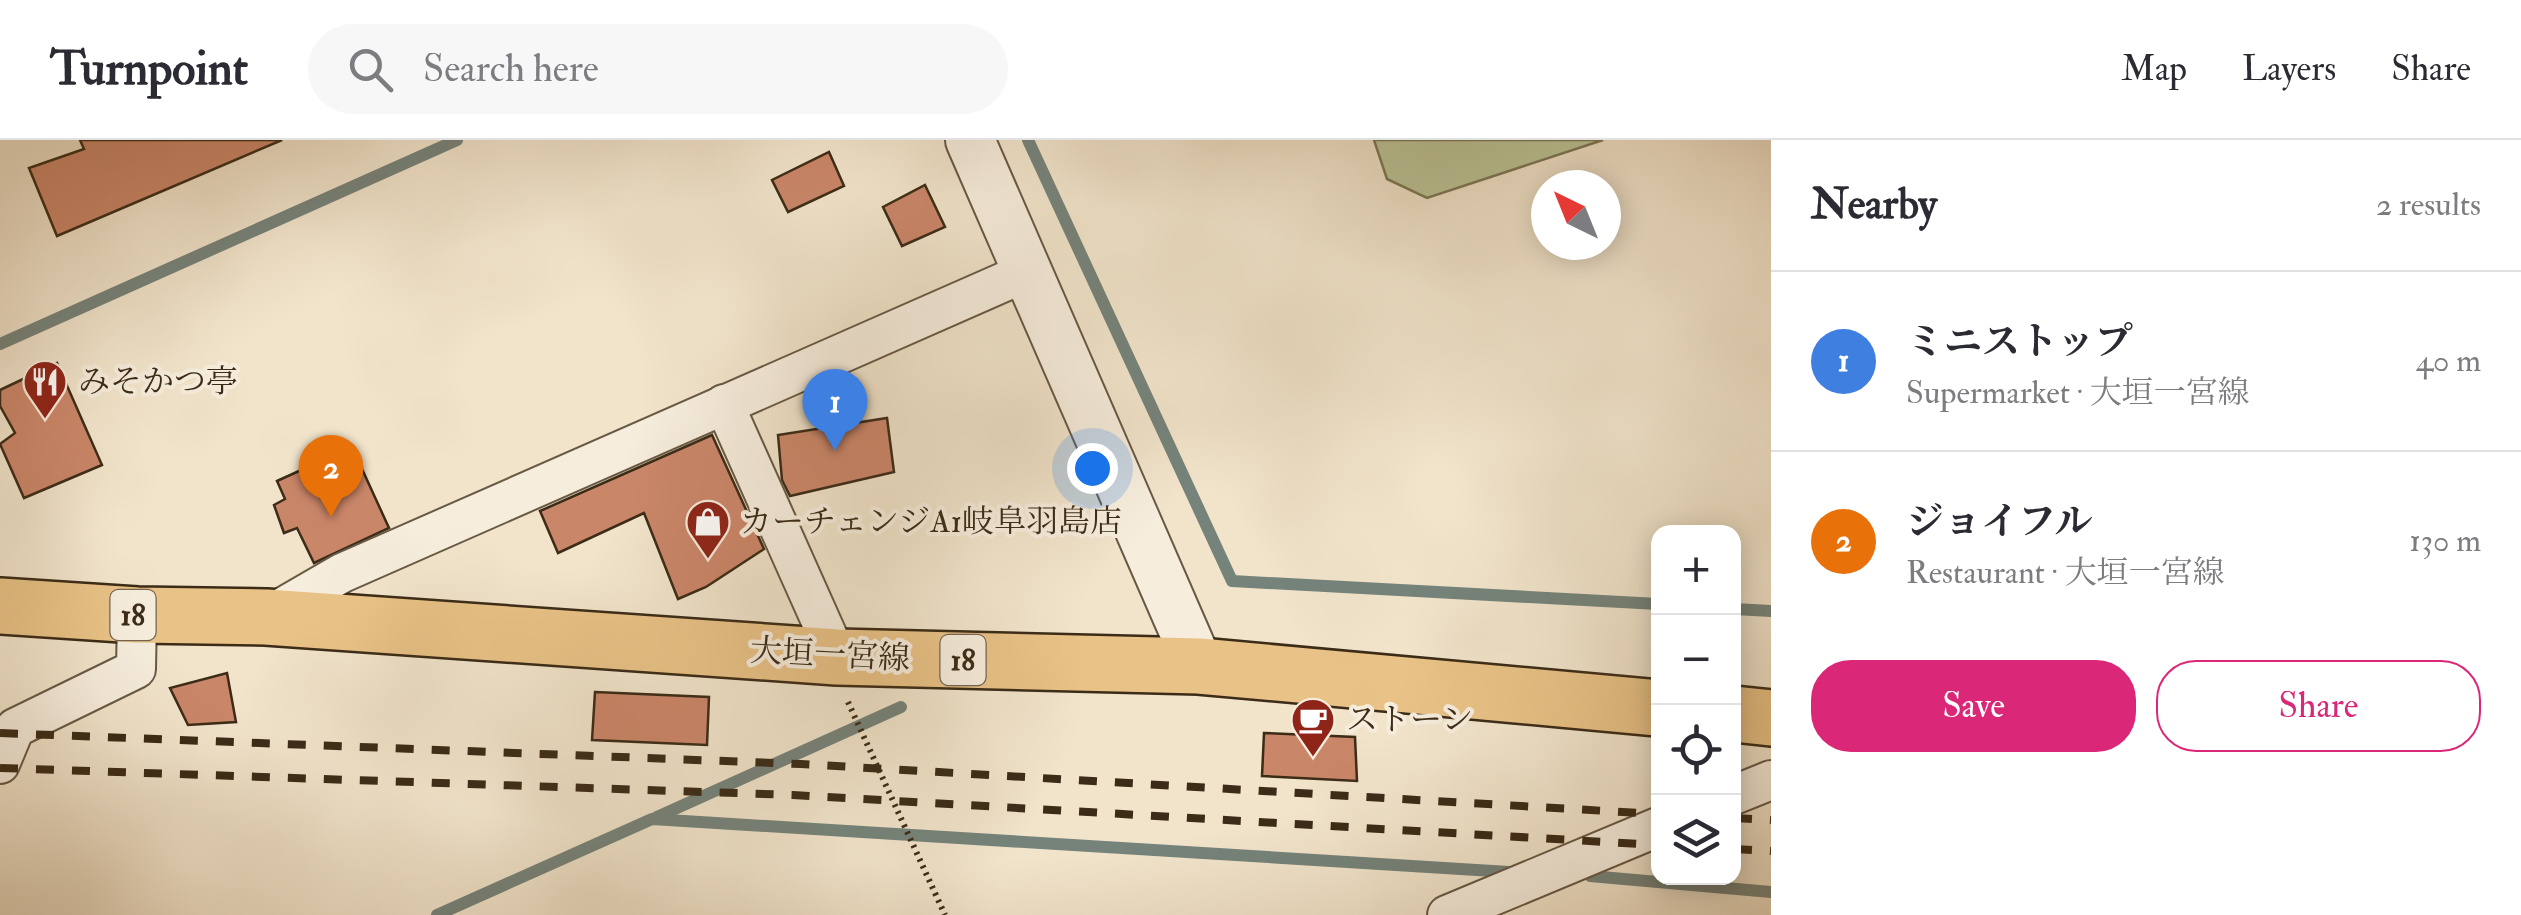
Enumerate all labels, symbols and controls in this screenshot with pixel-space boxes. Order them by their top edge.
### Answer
search box [308,24,1008,114]
text: Turnpoint [50,39,248,99]
icon: search [343,42,398,97]
text: Search here [423,45,599,93]
text: Map [2121,47,2187,91]
text: Layers [2242,47,2336,91]
text: Share [2391,47,2471,91]
north arrow [1531,170,1621,260]
text: Nearby [1811,179,1937,231]
text: 2 results [2376,185,2481,225]
text: ミニストップ [1906,318,2133,366]
text: 1 [1838,341,1849,381]
text: 40 m [2416,341,2481,381]
restaurant icon: みそかつ亭 [22,359,68,420]
place label: みそかつ亭 [78,362,238,402]
pin: 1 [802,368,868,451]
text: Supermarket · 大垣一宮線 [1906,373,2250,413]
pin: 2 [298,434,364,517]
your location [1067,443,1118,494]
text: ジョイフル [1906,498,2093,546]
shop icon: カーチェンジA1岐阜羽島店 [685,499,731,560]
place label: カーチェンジA1岐阜羽島店 [740,502,1122,542]
text: 2 [1835,521,1852,561]
text: 130 m [2409,521,2481,561]
map controls [1651,525,1741,885]
button: + [1651,525,1741,615]
text: Restaurant · 大垣一宮線 [1906,553,2225,593]
road number: 18 [110,590,156,640]
button: − [1651,615,1741,705]
street label: 大垣一宮線 [749,631,911,679]
road number: 18 [940,635,986,685]
button: Save [1811,660,2136,752]
button: Share [2156,660,2481,752]
cafe icon: ストーン [1290,697,1336,758]
place label: ストーン [1346,700,1473,740]
button: locate [1651,705,1741,795]
button: layers [1651,795,1741,885]

